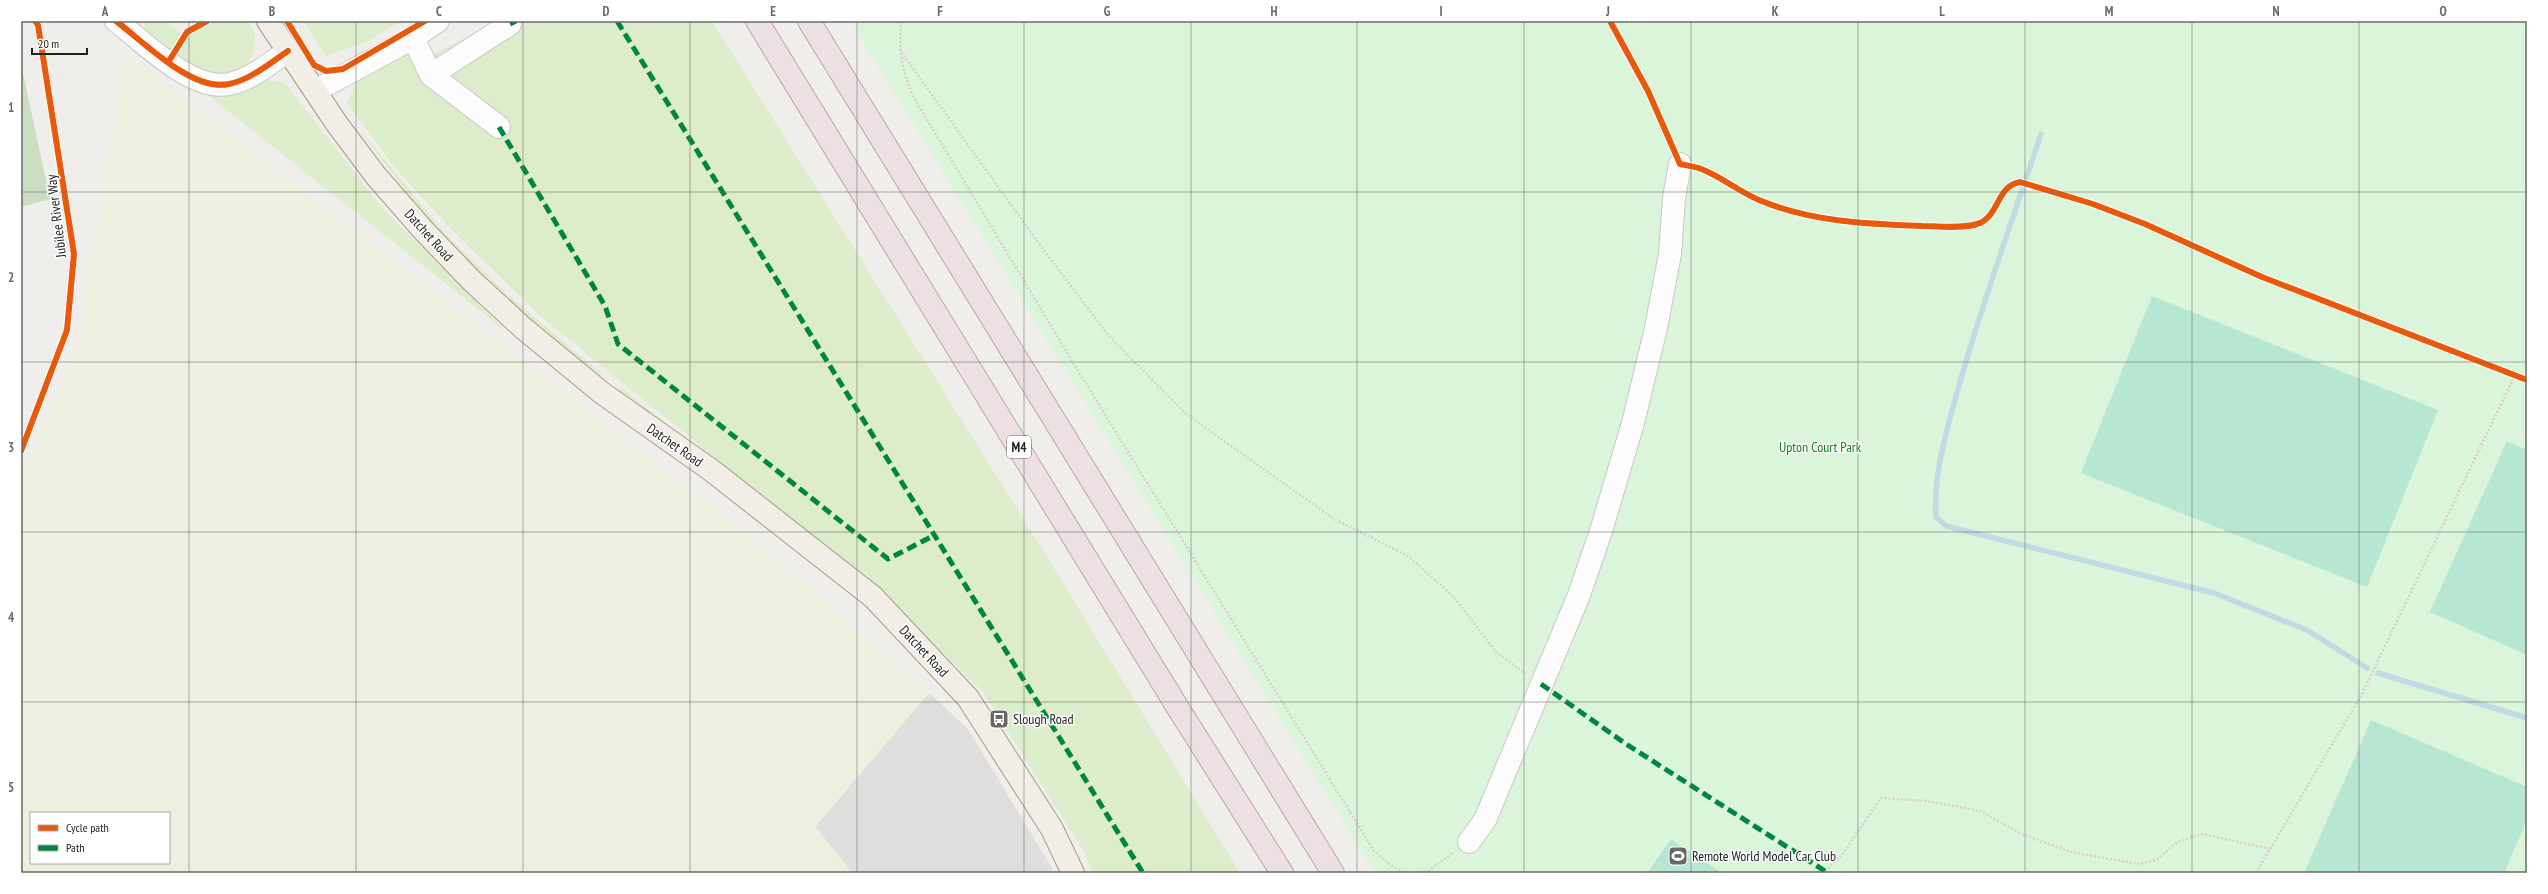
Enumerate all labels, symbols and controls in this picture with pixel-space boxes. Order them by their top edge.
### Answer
text: A [101,3,109,20]
text: B [269,3,275,20]
text: C [436,3,442,20]
text: D [603,3,610,20]
text: E [770,3,776,20]
text: F [937,3,943,20]
text: G [1104,3,1111,20]
text: H [1271,3,1278,20]
text: I [1439,3,1443,20]
text: J [1605,3,1610,20]
text: K [1772,3,1779,20]
text: L [1939,3,1945,20]
text: M [2105,3,2114,20]
text: N [2272,3,2280,20]
text: O [2439,3,2447,20]
scale bar [32,30,87,56]
text: 20 m [38,36,59,51]
text: 1 [8,99,14,116]
street label: Jubilee River Way [42,173,70,260]
street label: Datchet Road [401,205,457,265]
text: 2 [8,269,14,286]
street label: Datchet Road [643,419,707,471]
road number: M4 [1007,436,1031,458]
park label: Upton Court Park [1779,438,1862,456]
text: 3 [8,439,14,456]
text: 4 [8,609,15,626]
street label: Datchet Road [895,621,953,681]
bus stop icon: Slough Road [988,708,1010,730]
place label: Slough Road [1013,710,1073,728]
text: 5 [8,779,14,796]
legend [30,812,170,864]
text: Cycle path [66,820,109,835]
text: Path [66,840,84,855]
sports icon: Remote World Model Car Club [1667,845,1689,867]
place label: Remote World Model Car Club [1692,847,1836,865]

